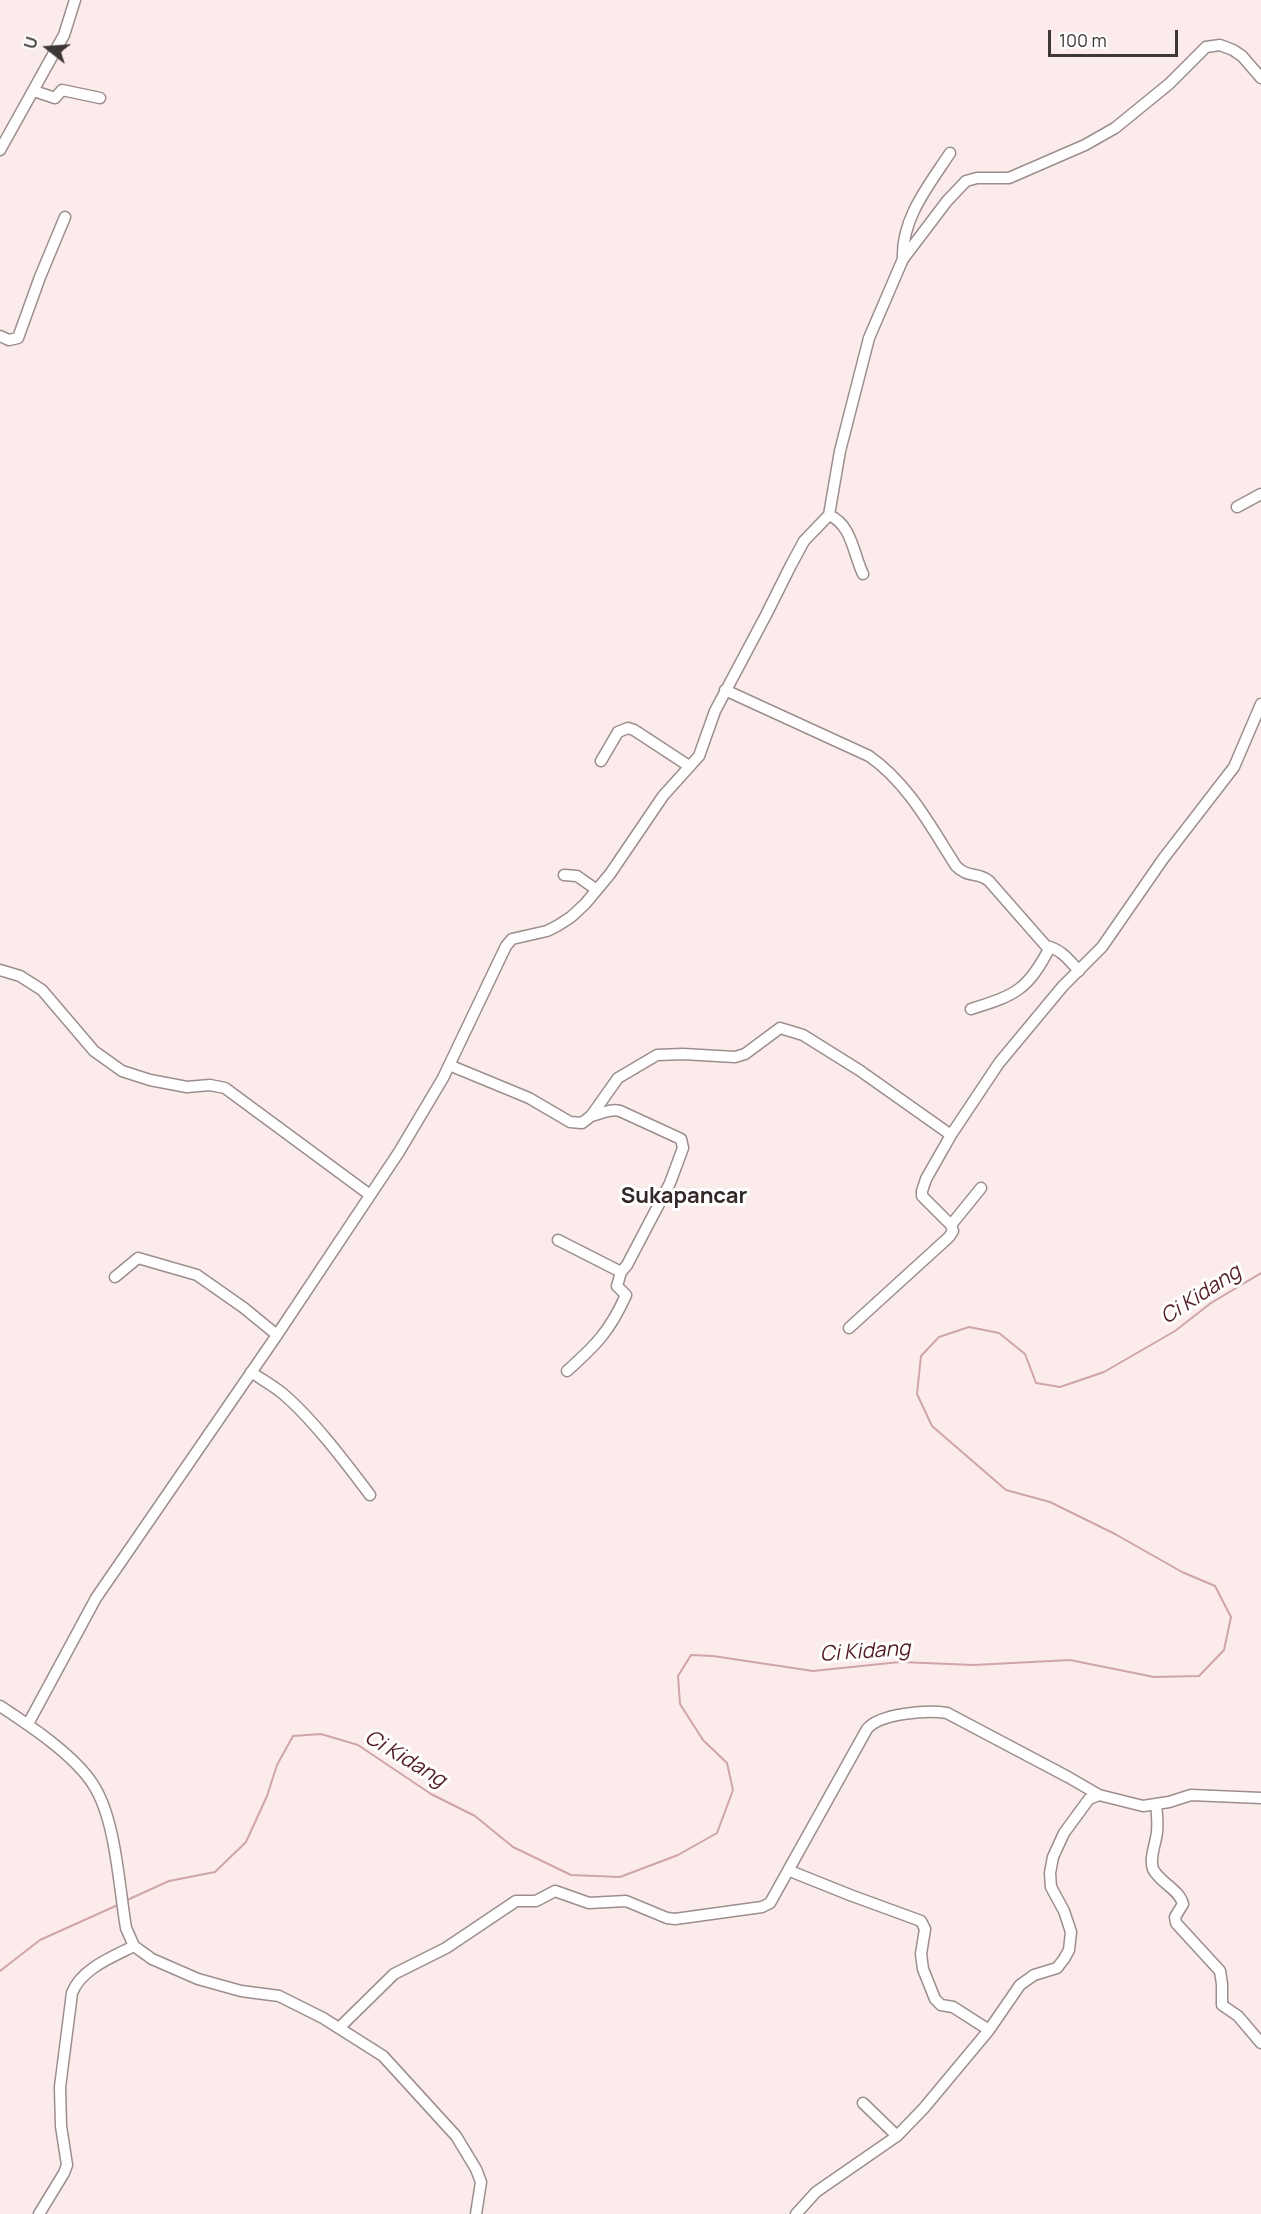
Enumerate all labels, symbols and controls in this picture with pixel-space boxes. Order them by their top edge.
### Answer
north arrow [18,18,78,78]
scale bar [1051,18,1182,56]
text: 100 m [1059,28,1107,52]
text: U [19,34,43,51]
district label: Sukapancar [621,1184,747,1210]
water label: Ci Kidang [1156,1260,1246,1330]
water label: Ci Kidang [819,1636,911,1668]
water label: Ci Kidang [360,1725,450,1793]

